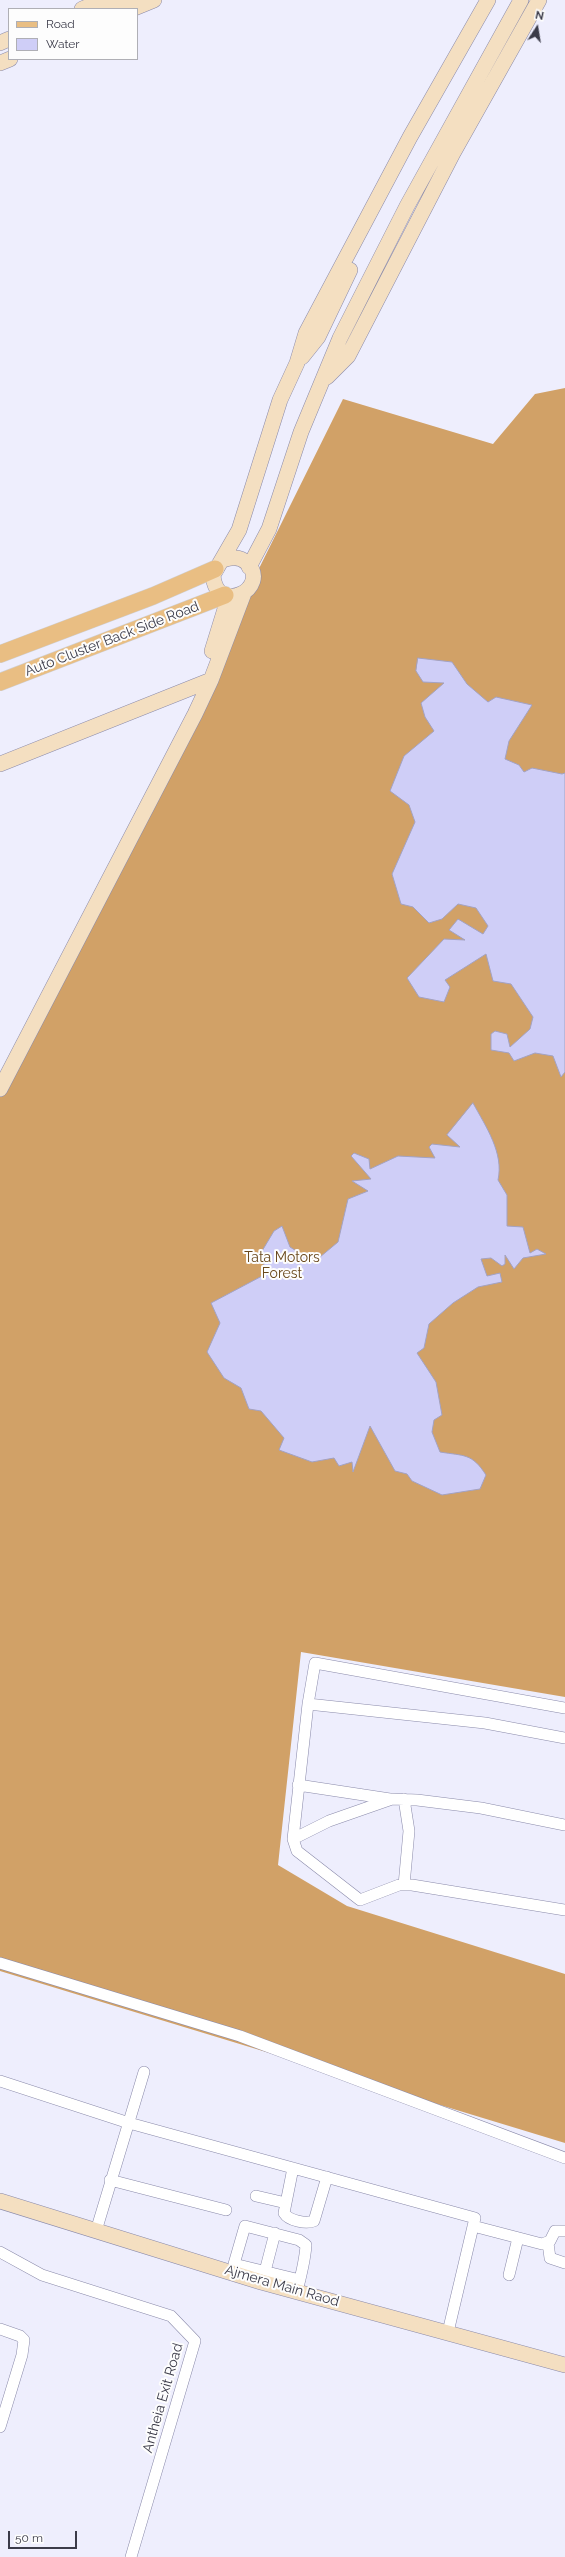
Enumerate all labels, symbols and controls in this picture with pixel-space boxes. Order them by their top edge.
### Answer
legend [8,8,138,60]
north arrow [517,8,557,48]
text: N [534,9,545,23]
text: Road [46,17,75,31]
text: Water [46,37,80,51]
street label: Auto Cluster Back Side Road [23,598,201,680]
park label: Tata Motors Forest [244,1250,320,1282]
street label: Ajmera Main Raod [223,2262,341,2310]
street label: Antheia Exit Road [139,2341,187,2455]
scale bar [10,2523,79,2549]
text: 50 m [15,2531,43,2545]

